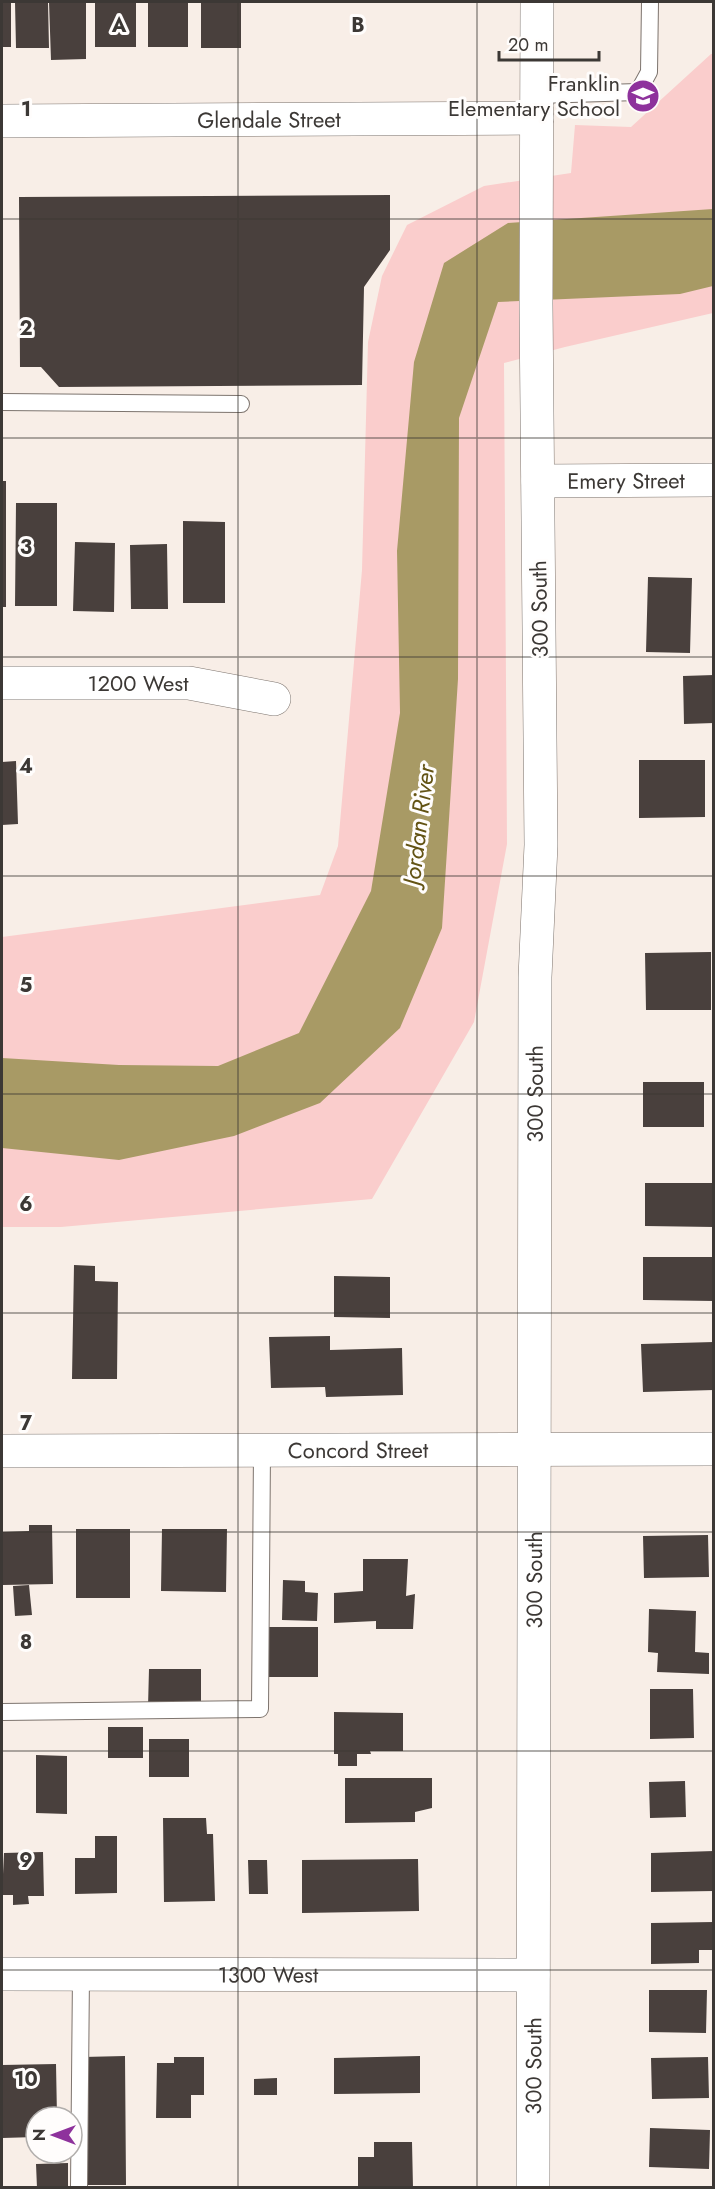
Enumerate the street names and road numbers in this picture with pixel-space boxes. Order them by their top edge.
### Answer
street label: Glendale Street [197,103,342,136]
street label: Emery Street [567,464,686,497]
street label: 300 South [522,560,556,658]
street label: 1200 West [88,667,189,699]
street label: 300 South [519,1045,551,1143]
street label: Concord Street [288,1434,429,1466]
street label: 300 South [518,1531,550,1629]
street label: 1300 West [218,1958,319,1991]
street label: 300 South [517,2017,549,2115]

